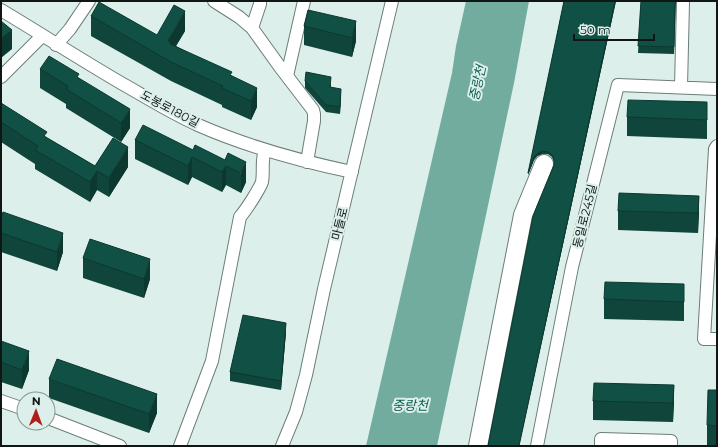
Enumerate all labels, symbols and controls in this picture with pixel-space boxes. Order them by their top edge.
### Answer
scale bar [574,16,654,42]
text: 50 m [580,22,611,37]
water label: 중랑천 [465,63,489,102]
street label: 도봉로180길 [138,87,202,130]
street label: 동일로245길 [569,182,600,249]
street label: 마들로 [328,206,351,242]
north arrow [16,391,56,431]
text: N [32,394,41,408]
water label: 중랑천 [392,397,429,413]

